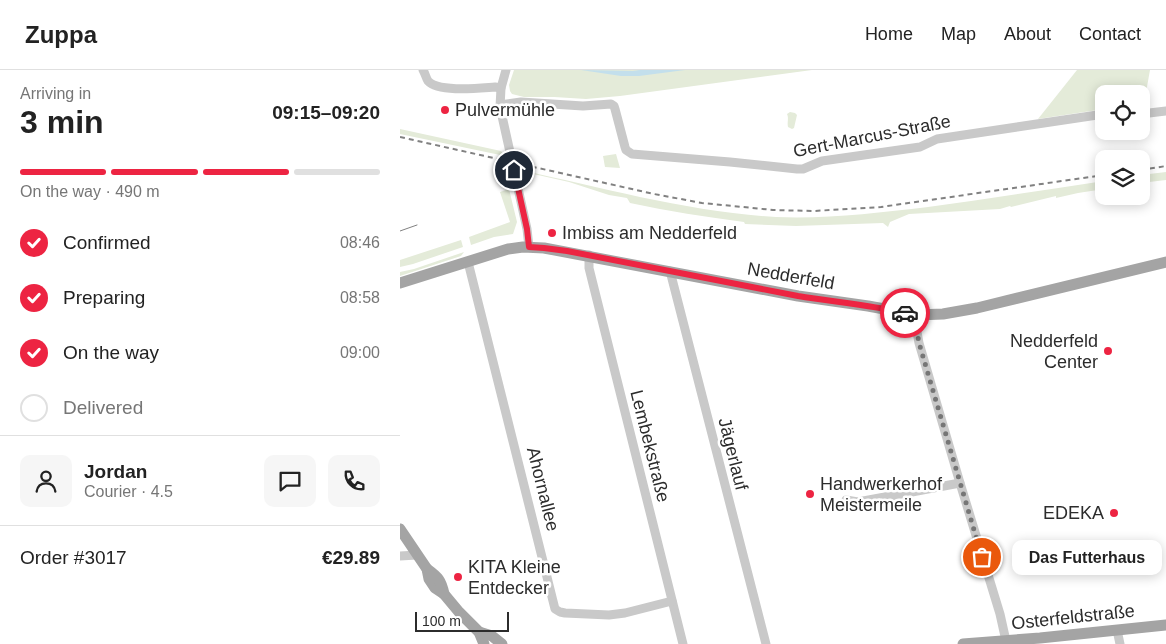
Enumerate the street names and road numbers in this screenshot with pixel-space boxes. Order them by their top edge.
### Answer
street label: Gert-Marcus-Straße [792,111,952,161]
street label: Nedderfeld [746,259,836,293]
street label: Lembekstraße [626,388,674,504]
street label: Jägerlauf [714,416,752,493]
street label: Ahornallee [523,445,563,533]
street label: Osterfeldstraße [1010,601,1136,633]

